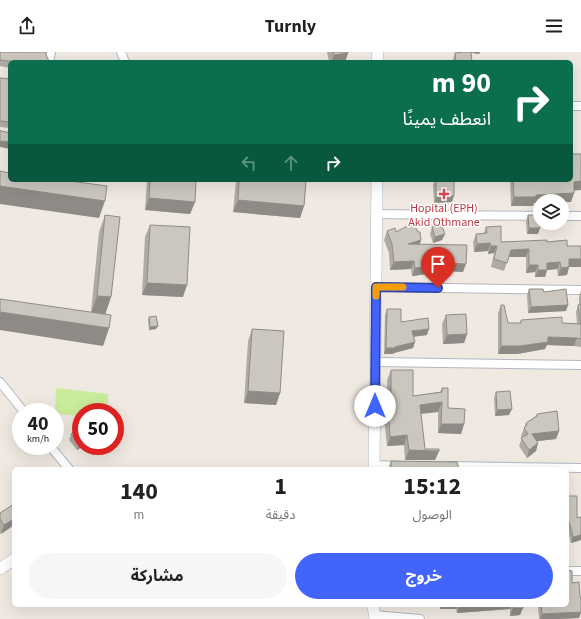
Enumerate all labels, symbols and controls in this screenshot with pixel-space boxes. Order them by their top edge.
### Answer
text: Turnly [265,14,316,39]
icon: share [16,15,38,37]
icon: menu [543,15,565,37]
text: 90 m [432,63,491,103]
icon: right [505,76,557,128]
text: انعطف يمينًا [402,107,491,132]
icon: left [238,152,260,174]
icon: ahead [280,152,302,174]
icon: right [322,152,344,174]
marker: Hopital (EPH) Akid Othmane [438,188,450,200]
map controls [533,194,569,230]
button: layers [533,194,569,230]
place label: Hopital (EPH) Akid Othmane [408,200,480,231]
pin [421,247,455,288]
icon: arrive [427,253,449,275]
position arrow [354,385,396,427]
speed limit sign: 50 [72,403,124,455]
text: 40 [27,410,49,438]
text: km/h [27,432,49,446]
text: 1 [274,469,287,504]
text: 15:12 [403,469,461,504]
text: 140 [120,474,158,509]
text: m [134,506,144,524]
text: دقيقة [266,506,295,524]
text: الوصول [412,506,452,524]
button: مشاركة [28,553,287,599]
button: خروج [295,553,553,599]

